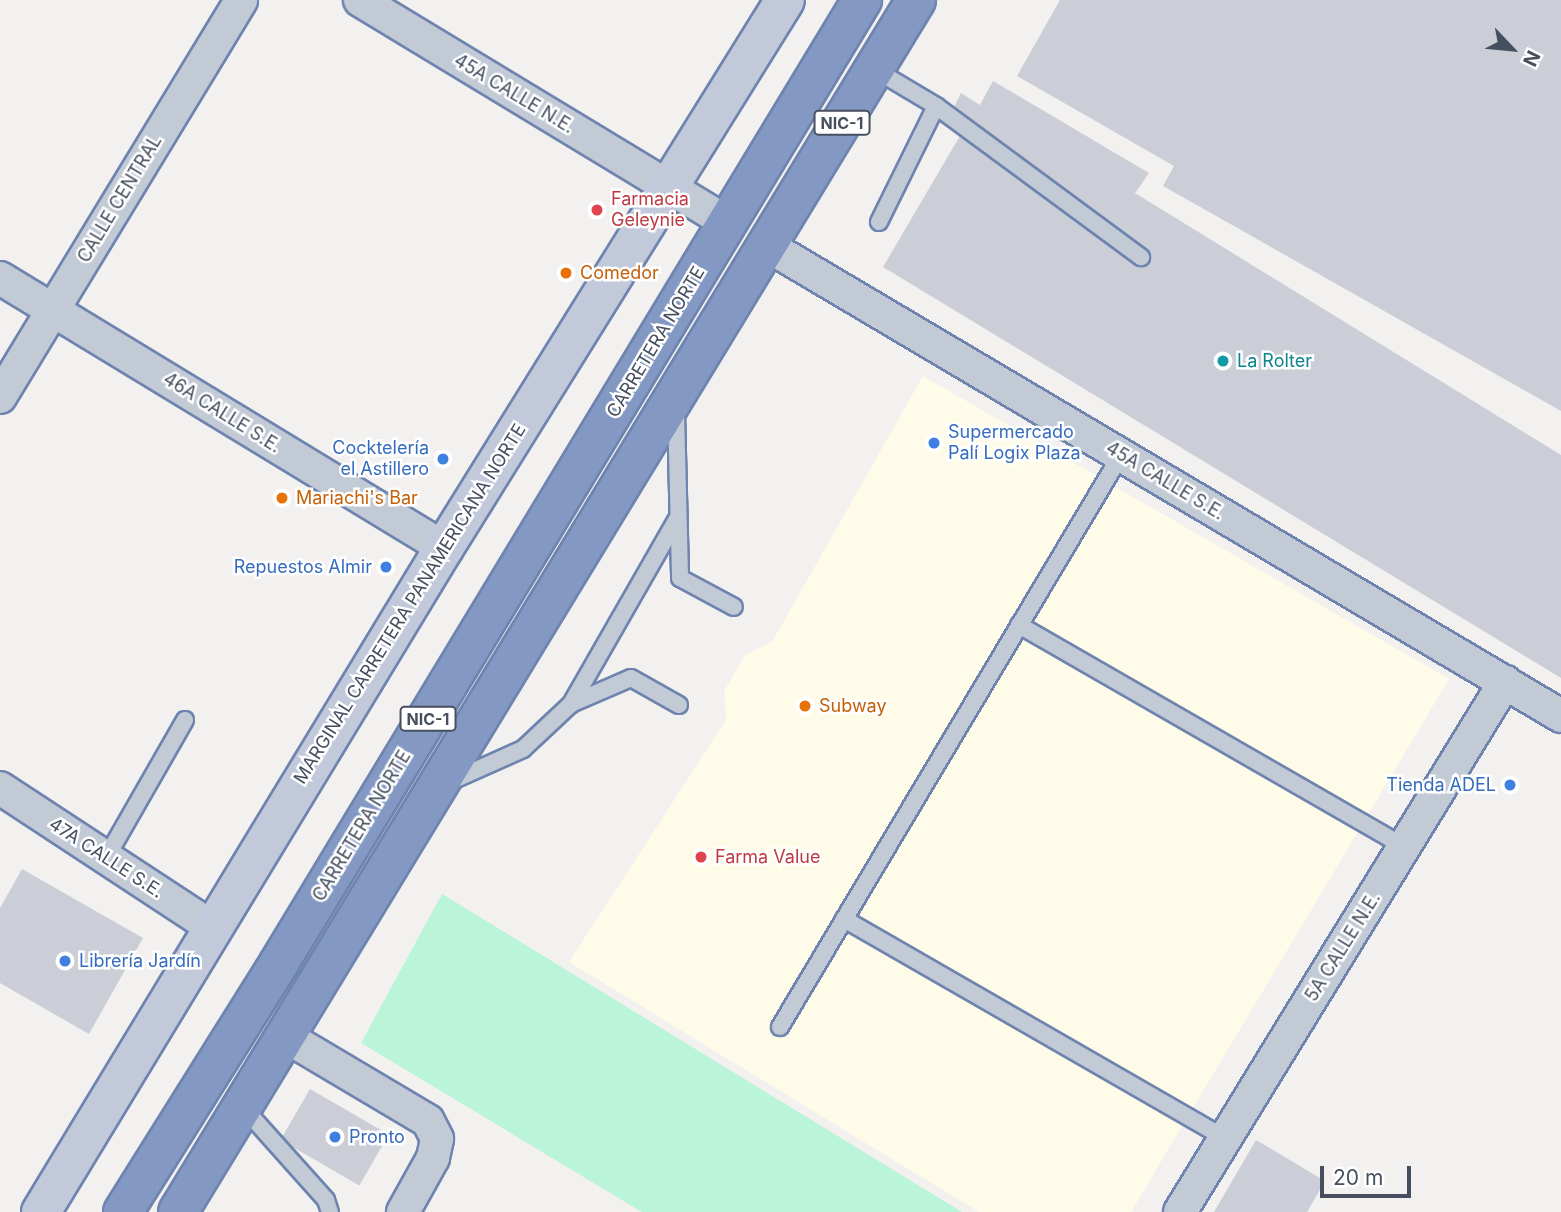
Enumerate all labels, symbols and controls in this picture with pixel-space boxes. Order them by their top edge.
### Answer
north arrow [1477,14,1547,84]
text: N [1518,47,1545,70]
street label: 45A CALLE N.E. [450,50,578,138]
road number: NIC-1 [812,111,872,136]
street label: CALLE CENTRAL [73,131,167,267]
place label: Farmacia Geleynie [611,189,689,232]
marker: Farmacia Geleynie [589,202,605,218]
place label: Comedor [580,262,659,284]
street label: CARRETERA NORTE [602,263,710,421]
marker: Comedor [558,265,574,281]
place label: La Rolter [1237,350,1312,372]
marker: La Rolter [1215,353,1231,369]
street label: 46A CALLE S.E. [159,368,285,458]
street label: MARGINAL CARRETERA PANAMERICANA NORTE [290,420,530,788]
place label: Supermercado Palí Logix Plaza [948,422,1081,464]
marker: Supermercado Palí Logix Plaza [926,435,942,451]
street label: 45A CALLE S.E. [1102,437,1228,525]
place label: Cocktelería el Astillero [332,438,429,480]
marker: Cocktelería el Astillero [435,451,451,467]
place label: Mariachi's Bar [296,487,418,509]
marker: Mariachi's Bar [274,490,290,506]
place label: Repuestos Almir [234,556,372,578]
marker: Repuestos Almir [378,559,394,575]
place label: Subway [819,695,887,717]
marker: Subway [797,698,813,714]
road number: NIC-1 [398,706,458,732]
street label: CARRETERA NORTE [308,747,416,905]
place label: Tienda ADEL [1386,774,1496,796]
marker: Tienda ADEL [1502,777,1518,793]
street label: 47A CALLE S.E. [45,813,167,903]
place label: Farma Value [715,846,820,868]
marker: Farma Value [693,849,709,865]
street label: 5A CALLE N.E. [1301,888,1385,1006]
place label: Librería Jardín [79,950,201,972]
marker: Librería Jardín [57,953,73,969]
place label: Pronto [349,1126,405,1148]
marker: Pronto [327,1129,343,1145]
scale bar [1323,1152,1414,1196]
text: 20 m [1333,1165,1383,1190]

